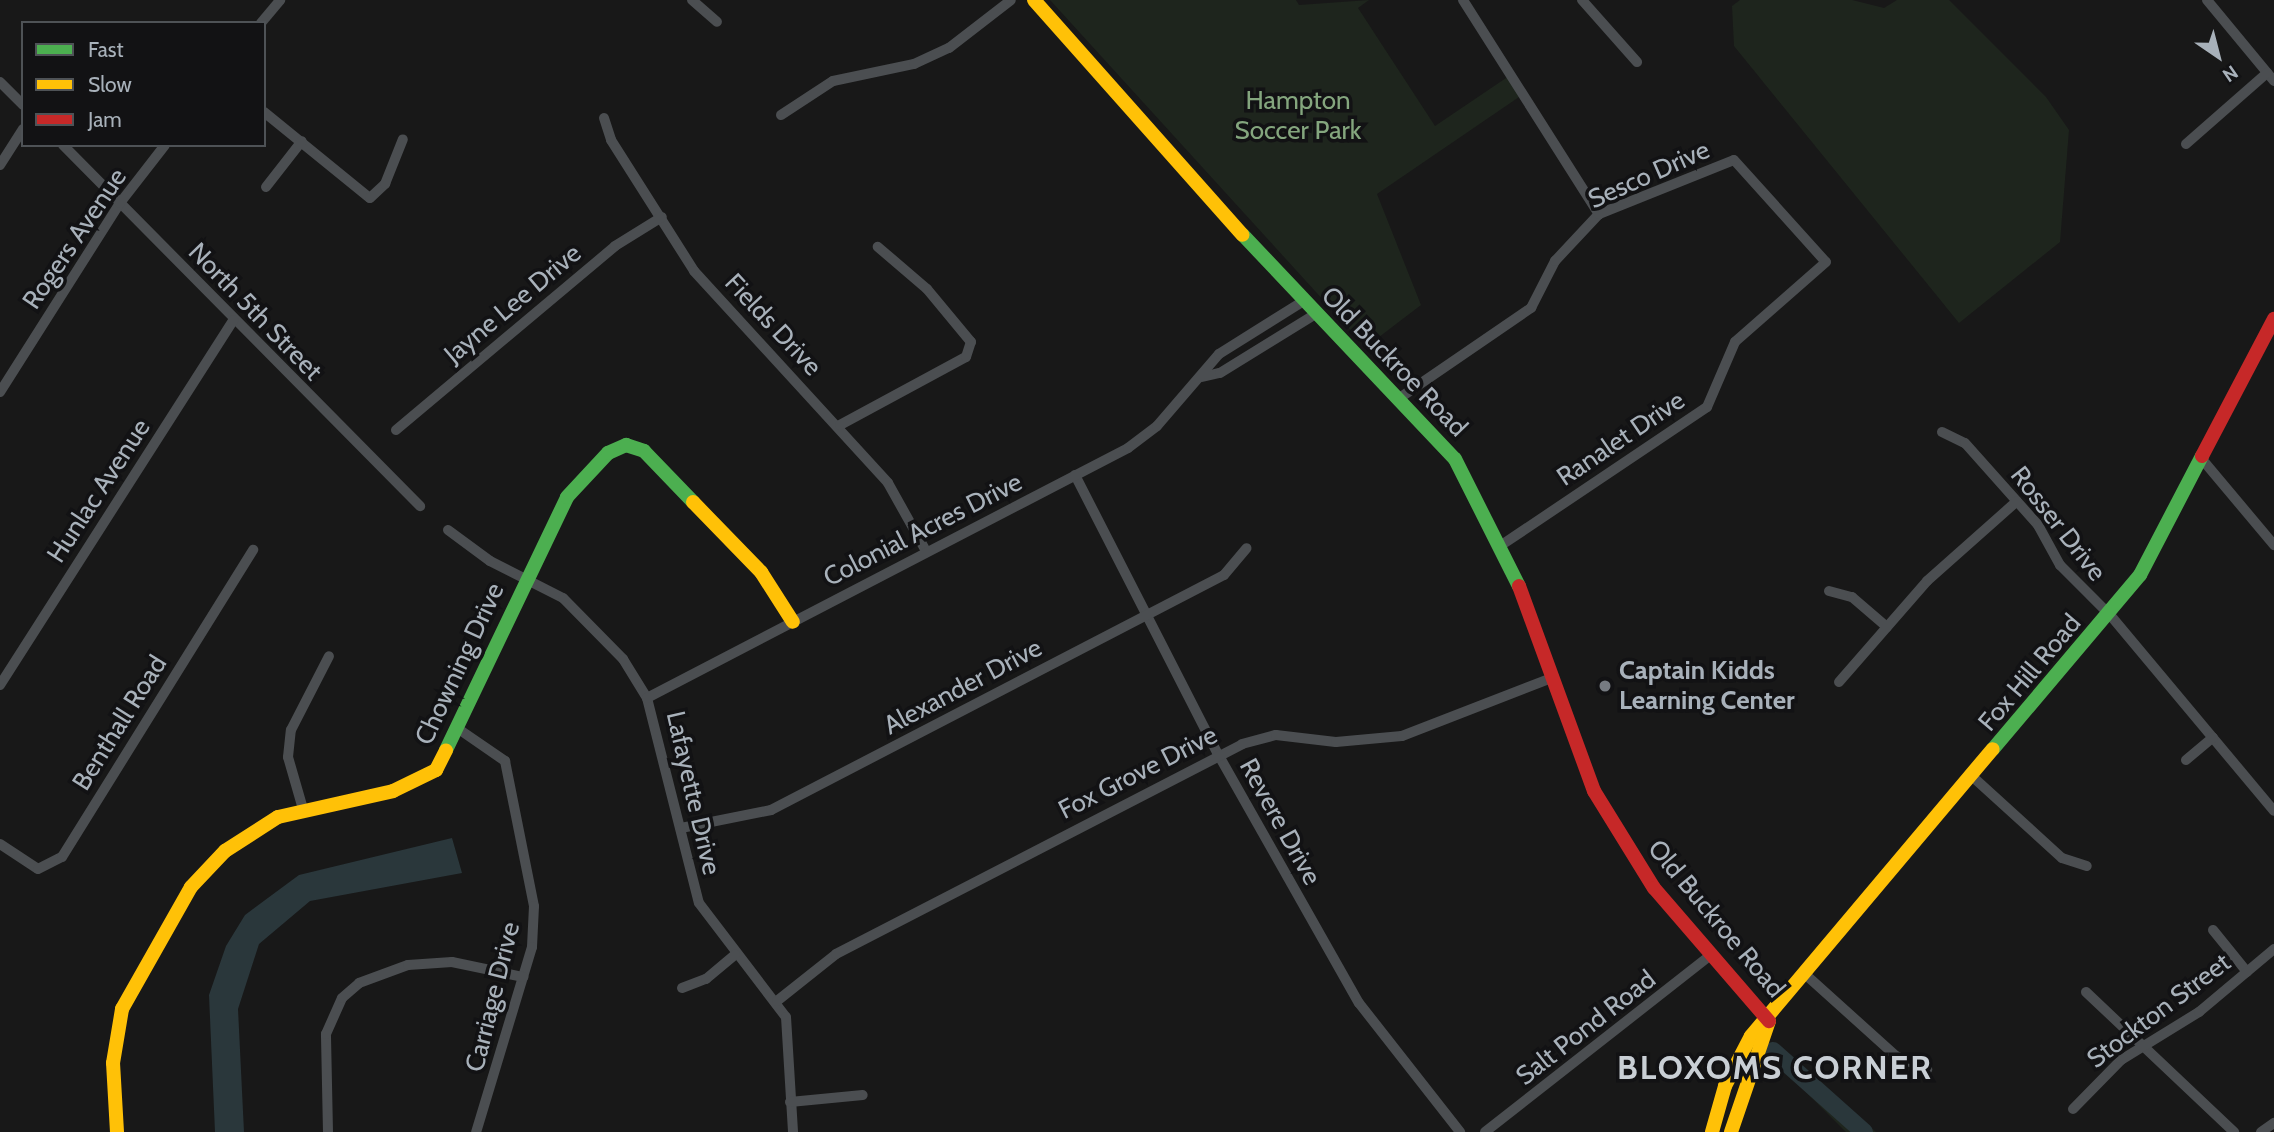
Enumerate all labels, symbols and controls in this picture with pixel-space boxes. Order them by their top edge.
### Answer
legend [21,21,266,147]
north arrow [2183,21,2253,91]
text: Fast [88,37,124,62]
text: N [2218,60,2242,87]
text: Slow [88,72,132,97]
park label: Hampton Soccer Park [1235,85,1361,146]
text: Jam [88,107,122,132]
street label: Sesco Drive [1584,134,1714,216]
street label: Rogers Avenue [16,163,134,315]
street label: North 5th Street [182,237,328,387]
street label: Jayne Lee Drive [438,238,588,370]
street label: Fields Drive [718,268,828,382]
street label: Old Buckroe Road [1315,281,1473,443]
street label: Ranalet Drive [1551,385,1691,493]
street label: Hunlac Avenue [41,413,157,569]
street label: Rosser Drive [2004,461,2112,587]
street label: Colonial Acres Drive [819,467,1027,593]
street label: Chowning Drive [409,578,511,750]
street label: Fox Hill Road [1972,608,2088,738]
street label: Alexander Drive [879,632,1047,742]
street label: Benthall Road [66,650,174,796]
place label: Captain Kidds Learning Center [1619,655,1795,716]
marker: Captain Kidds Learning Center [1597,678,1613,694]
street label: Lafayette Drive [659,708,727,878]
street label: Fox Grove Drive [1054,720,1222,826]
street label: Revere Drive [1233,753,1327,891]
street label: Old Buckroe Road [1641,834,1791,1004]
street label: Carriage Drive [459,919,527,1075]
street label: Stockton Street [2081,947,2237,1075]
street label: Salt Pond Road [1510,964,1662,1092]
district label: BLOXOMS CORNER [1619,1048,1931,1088]

